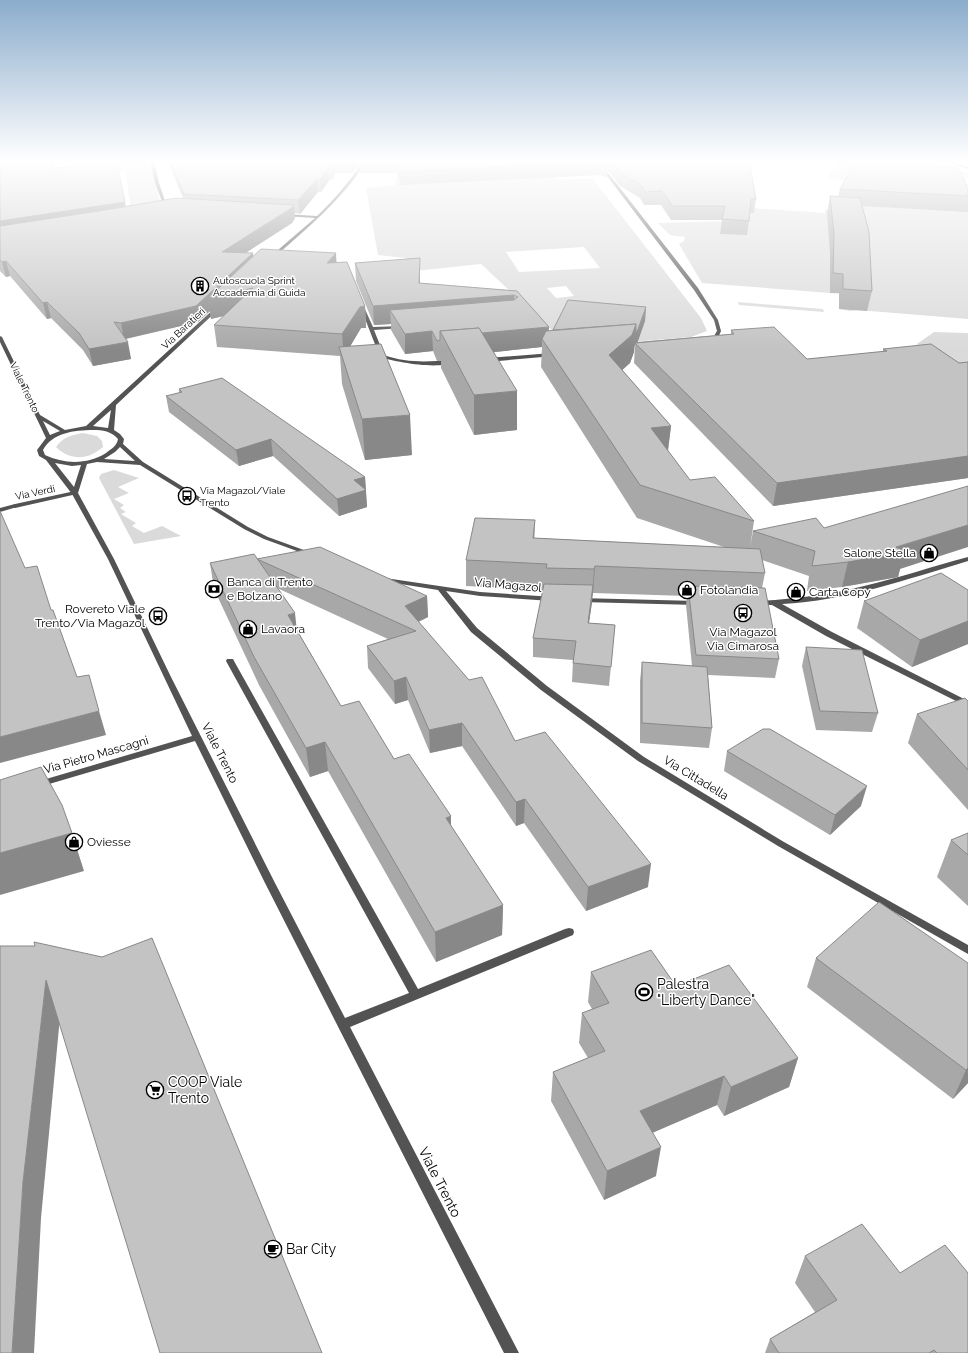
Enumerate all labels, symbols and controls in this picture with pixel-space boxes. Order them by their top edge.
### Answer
place label: Autoscuola Sprint Accademia di Guida [213,275,305,298]
building icon: Autoscuola Sprint Accademia di Guida [190,276,210,296]
street label: Via Baratieri [159,306,207,351]
street label: Viale Trento [8,360,42,414]
street label: Via Verdi [14,483,56,502]
place label: Via Magazol/Viale Trento [200,485,285,508]
bus stop icon: Via Magazol/Viale Trento [177,486,197,506]
shop icon: Salone Stella [919,543,939,563]
place label: Salone Stella [843,546,916,560]
place label: Banca di Trento e Bolzano [227,575,313,603]
street label: Via Magazol [474,575,543,595]
bank icon: Banca di Trento e Bolzano [204,579,224,599]
shop icon: Fotolandia [677,580,697,600]
shop icon: Carta Copy [786,582,806,602]
place label: Fotolandia [700,583,758,597]
place label: Carta Copy [809,585,871,599]
place label: Rovereto Viale Trento/Via Magazol [35,602,146,630]
bus stop icon: Via Magazol Via Cimarosa [733,603,753,623]
bus stop icon: Rovereto Viale Trento/Via Magazol [148,606,168,626]
shop icon: Lavaora [238,619,258,639]
place label: Lavaora [261,622,305,636]
place label: Via Magazol Via Cimarosa [707,625,779,653]
street label: Viale Trento [199,721,241,785]
street label: Via Pietro Mascagni [42,733,150,777]
street label: Via Cittadella [661,753,731,803]
shop icon: Oviesse [64,832,84,852]
place label: Oviesse [87,835,131,849]
place label: Palestra "Liberty Dance" [657,976,755,1008]
sports icon: Palestra "Liberty Dance" [634,982,654,1002]
place label: COOP Viale Trento [168,1074,242,1106]
supermarket icon: COOP Viale Trento [145,1080,165,1100]
street label: Viale Trento [415,1144,465,1220]
cafe icon: Bar City [263,1239,283,1259]
place label: Bar City [286,1241,336,1257]

